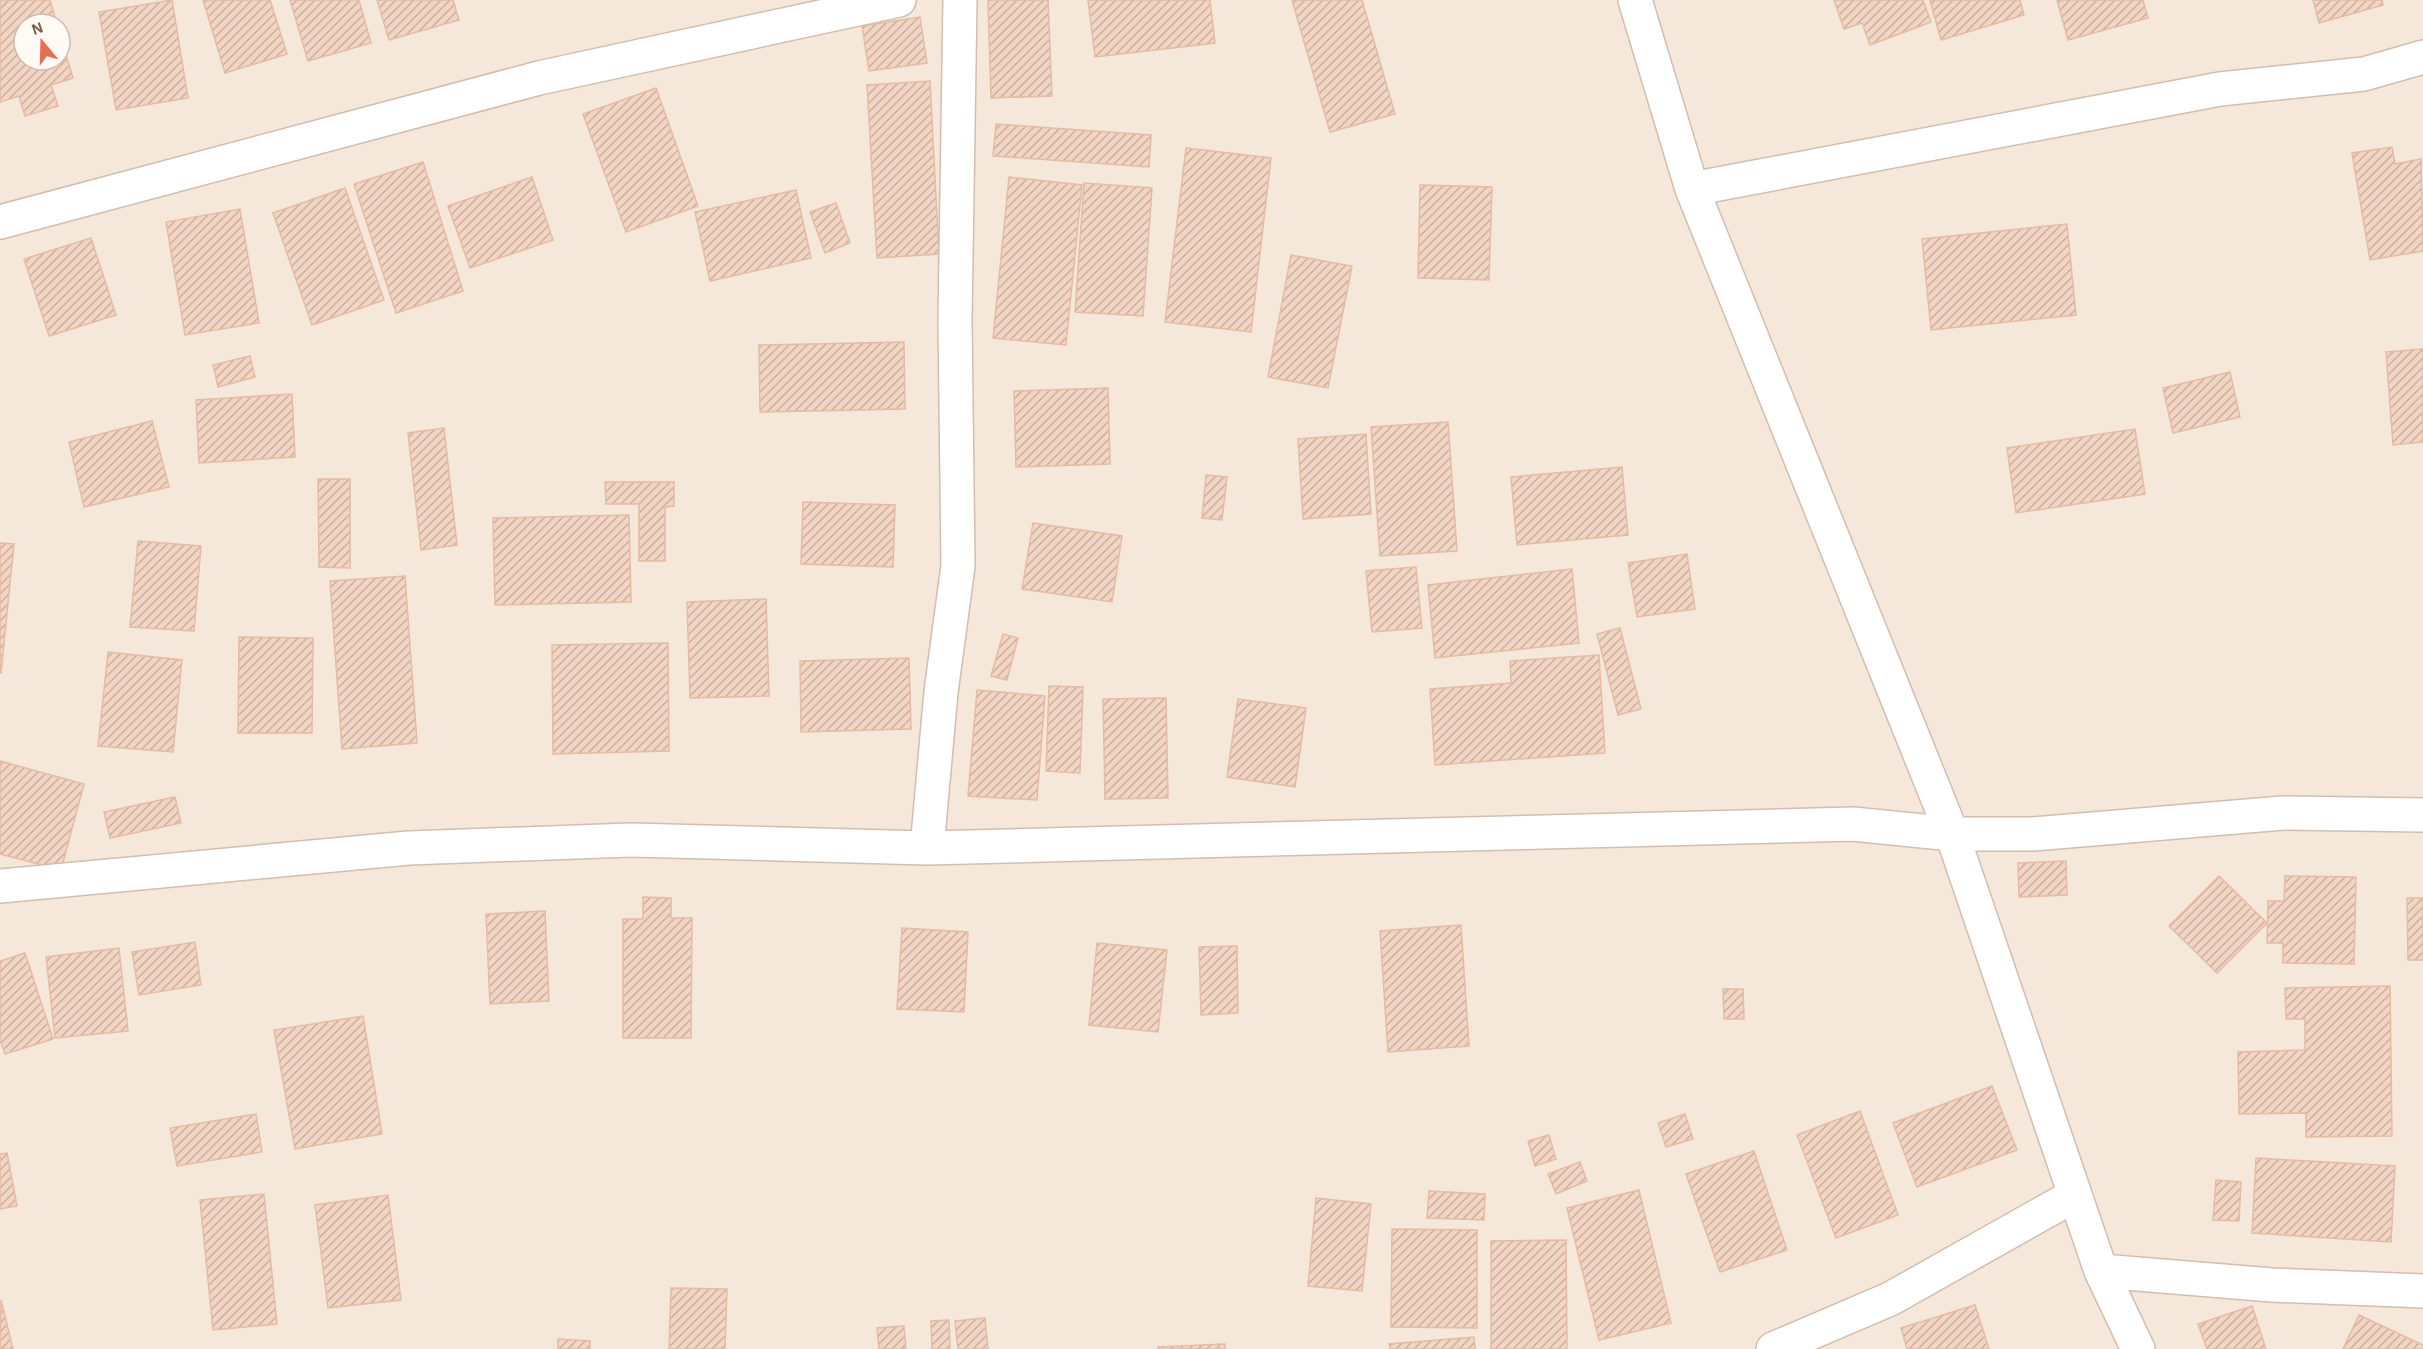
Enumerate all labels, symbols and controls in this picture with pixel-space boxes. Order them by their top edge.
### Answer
north arrow [12,12,72,72]
text: N [30,19,45,38]

